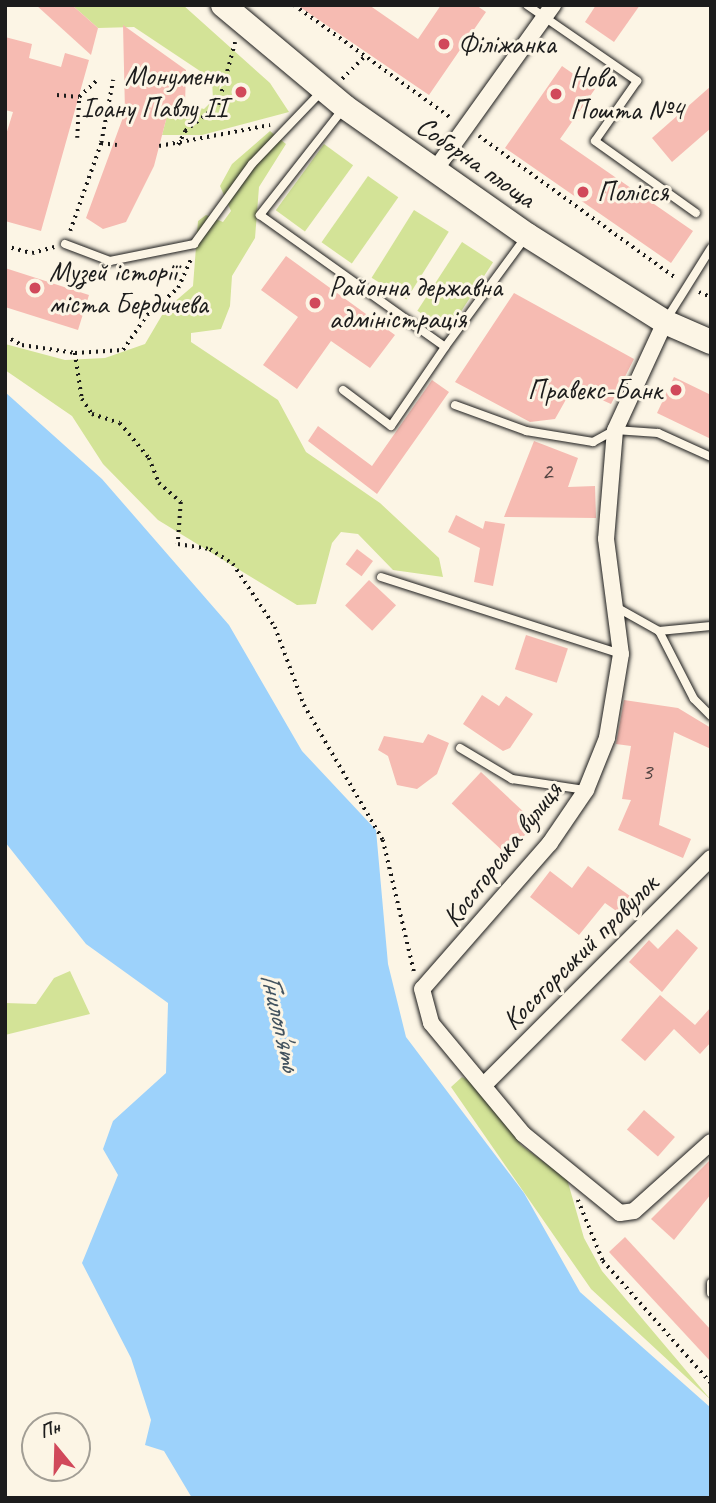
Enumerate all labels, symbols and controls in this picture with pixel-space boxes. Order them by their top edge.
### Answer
place label: Філіжанка [458,27,556,61]
marker: Філіжанка [436,36,452,52]
place label: Монумент Іоану Павлу ІІ [82,59,227,125]
place label: Нова Пошта №4 [570,61,684,127]
marker: Монумент Іоану Павлу ІІ [233,84,249,100]
marker: Нова Пошта №4 [548,86,564,102]
street label: Соборна площа [410,109,542,215]
place label: Полісся [597,175,668,209]
marker: Полісся [575,184,591,200]
place label: Музей історії міста Бердичева [49,255,209,321]
place label: Районна державна адміністрація [329,270,500,336]
marker: Музей історії міста Бердичева [27,280,43,296]
marker: Районна державна адміністрація [307,295,323,311]
place label: Правекс-Банк [528,373,662,407]
marker: Правекс-Банк [668,382,684,398]
house number: 2 [542,458,552,486]
house number: 3 [642,758,652,786]
street label: Косогорська вулиця [434,774,570,934]
street label: Косогорський провулок [495,867,665,1037]
water label: Гнилоп'ять [252,969,310,1073]
north arrow [21,1412,91,1482]
text: Пн [37,1414,63,1444]

